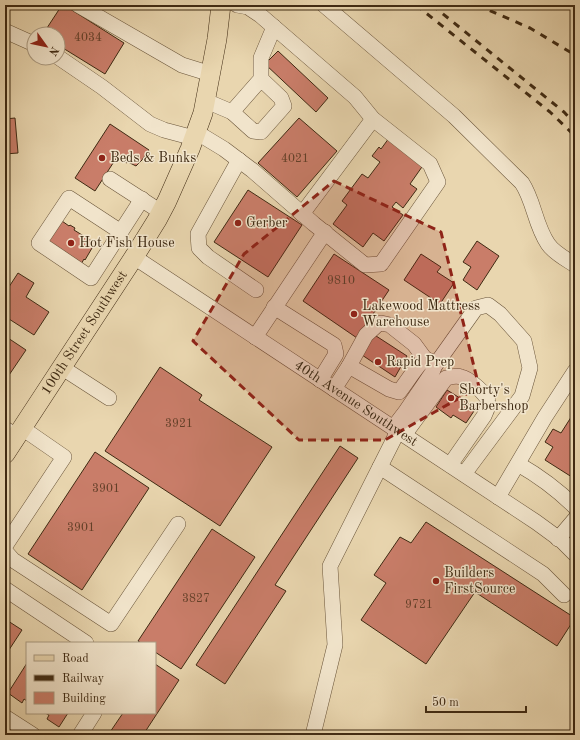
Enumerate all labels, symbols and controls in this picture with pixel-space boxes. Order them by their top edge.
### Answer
north arrow [26,26,66,66]
house number: 4034 [74,32,102,44]
text: N [46,44,60,58]
place label: Beds & Bunks [110,151,196,165]
marker: Beds & Bunks [97,153,107,163]
house number: 4021 [281,153,309,165]
place label: Gerber [246,216,288,230]
marker: Gerber [233,218,243,228]
place label: Hot Fish House [79,236,175,250]
marker: Hot Fish House [66,238,76,248]
street label: 100th Street Southwest [39,268,130,397]
house number: 9810 [327,275,355,287]
place label: Lakewood Mattress Warehouse [362,299,480,329]
marker: Lakewood Mattress Warehouse [349,309,359,319]
place label: Rapid Prep [386,355,454,369]
marker: Rapid Prep [373,357,383,367]
street label: 40th Avenue Southwest [292,358,420,449]
place label: Shorty's Barbershop [459,383,529,413]
marker: Shorty's Barbershop [446,393,456,403]
house number: 3921 [165,418,193,430]
house number: 3901 [92,483,120,495]
house number: 3901 [67,522,95,534]
place label: Builders FirstSource [444,566,515,596]
marker: Builders FirstSource [431,576,441,586]
house number: 3827 [182,593,210,605]
house number: 9721 [405,599,433,611]
legend [26,642,156,714]
text: Road [62,653,89,665]
text: Railway [62,673,105,685]
scale bar [426,688,526,714]
text: Building [62,693,106,705]
text: 50 m [432,696,459,709]

